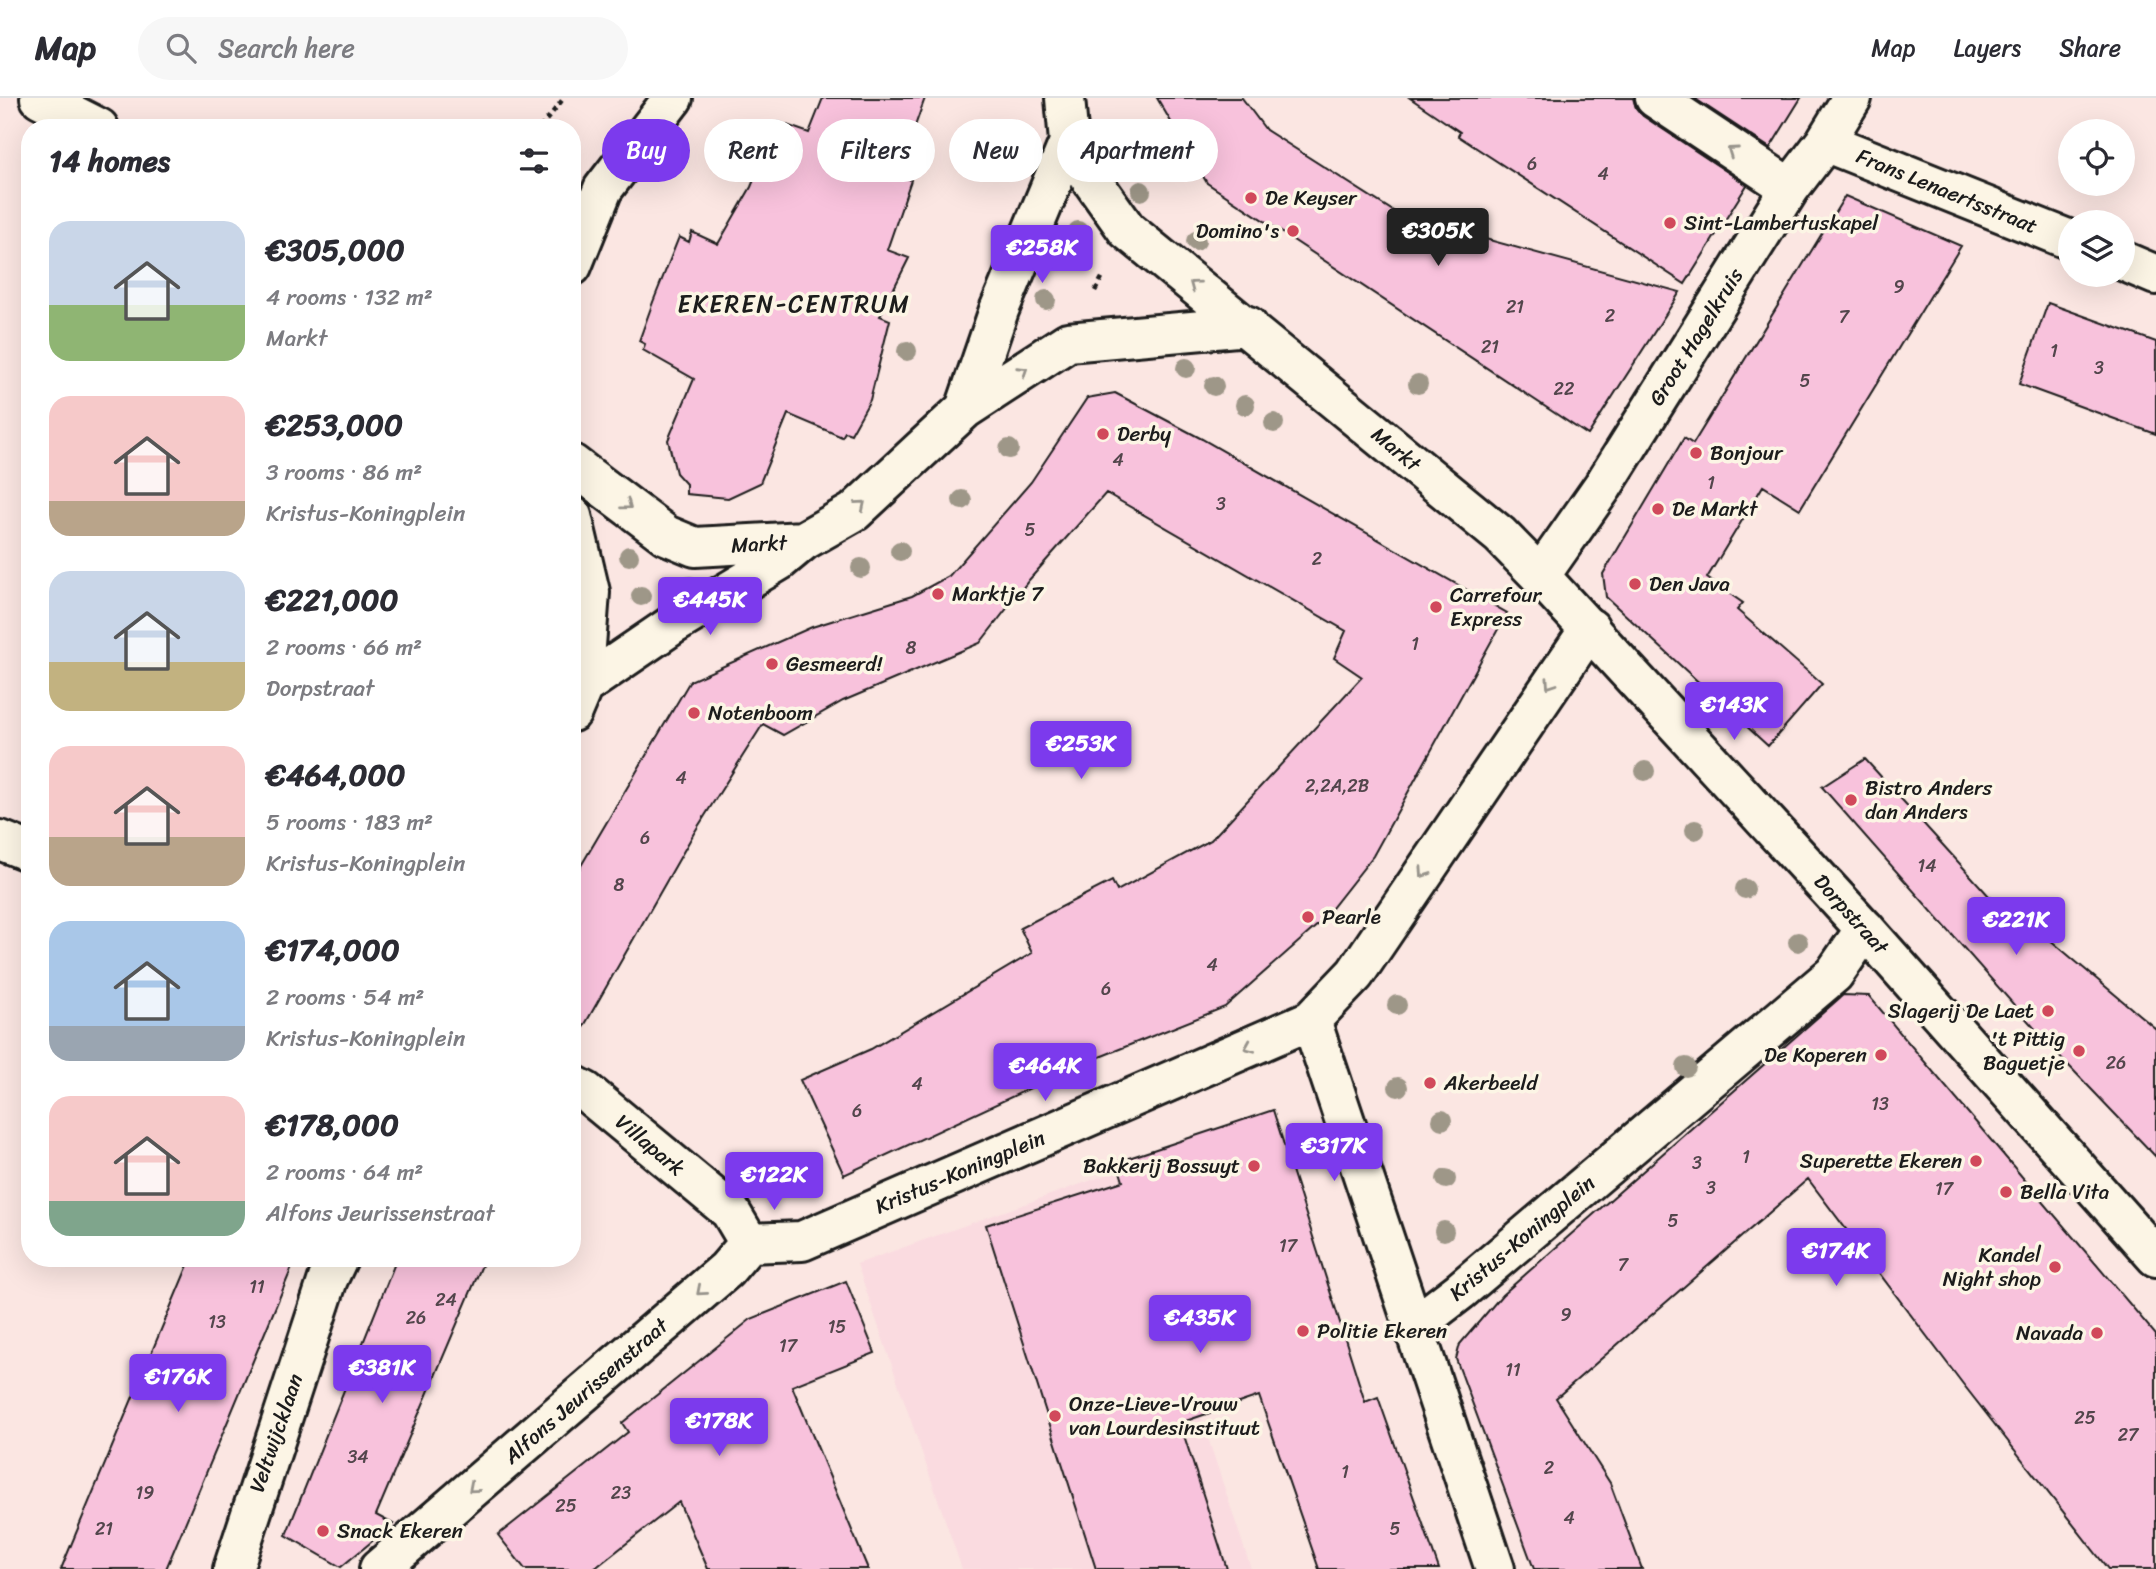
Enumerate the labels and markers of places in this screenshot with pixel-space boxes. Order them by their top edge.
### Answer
place label: De Keyser [1265,179,1358,217]
marker: De Keyser [1243,190,1259,206]
place label: Sint-Lambertuskapel [1684,204,1879,242]
pin: €305K [1389,208,1487,268]
place label: Domino's [1196,212,1279,250]
marker: Sint-Lambertuskapel [1662,215,1678,231]
marker: Domino's [1285,223,1301,239]
pin: €258K [993,226,1091,285]
place label: Derby [1117,415,1171,453]
marker: Derby [1095,426,1111,442]
place label: Bonjour [1710,434,1784,472]
marker: Bonjour [1688,445,1704,461]
place label: De Markt [1672,490,1759,528]
marker: De Markt [1650,501,1666,517]
place label: Den Java [1649,565,1730,603]
place label: Marktje 7 [952,575,1045,613]
place label: Carrefour Express [1450,576,1542,638]
marker: Den Java [1627,576,1643,592]
pin: €445K [661,578,759,637]
marker: Marktje 7 [930,586,946,602]
marker: Carrefour Express [1428,599,1444,615]
place label: Gesmeerd! [786,645,883,683]
marker: Gesmeerd! [764,656,780,672]
pin: €143K [1685,682,1783,742]
place label: Notenboom [708,694,813,732]
marker: Notenboom [686,705,702,721]
pin: €253K [1032,722,1130,781]
place label: Bistro Anders dan Anders [1865,769,1993,831]
marker: Bistro Anders dan Anders [1843,792,1859,808]
place label: Pearle [1322,898,1381,936]
pin: €221K [1967,898,2065,957]
marker: Pearle [1300,909,1316,925]
place label: Slagerij De Laet [1888,992,2034,1030]
marker: Slagerij De Laet [2040,1003,2056,1019]
place label: 't Pittig Baguetje [1983,1020,2065,1082]
place label: De Koperen [1764,1036,1867,1074]
marker: 't Pittig Baguetje [2071,1043,2087,1059]
pin: €464K [996,1044,1094,1103]
marker: De Koperen [1873,1047,1889,1063]
place label: Akerbeeld [1443,1064,1539,1102]
marker: Akerbeeld [1422,1075,1438,1091]
pin: €317K [1285,1124,1383,1183]
place label: Superette Ekeren [1800,1142,1962,1180]
place label: Bakkerij Bossuyt [1083,1147,1240,1185]
pin: €122K [725,1152,823,1212]
marker: Superette Ekeren [1968,1153,1984,1169]
marker: Bakkerij Bossuyt [1246,1158,1262,1174]
place label: Bella Vita [2020,1173,2110,1211]
marker: Bella Vita [1998,1184,2014,1200]
pin: €174K [1787,1228,1885,1288]
place label: Kandel Night shop [1943,1236,2042,1298]
marker: Kandel Night shop [2047,1259,2063,1275]
pin: €435K [1151,1296,1249,1355]
place label: Politie Ekeren [1317,1312,1447,1350]
place label: Navada [2016,1314,2083,1352]
marker: Politie Ekeren [1295,1323,1311,1339]
marker: Navada [2089,1325,2105,1341]
pin: €381K [333,1346,431,1405]
pin: €176K [129,1354,227,1414]
place label: Onze-Lieve-Vrouw van Lourdesinstituut [1069,1385,1260,1447]
pin: €178K [670,1398,768,1458]
marker: Onze-Lieve-Vrouw van Lourdesinstituut [1047,1408,1063,1424]
place label: Snack Ekeren [337,1512,463,1550]
marker: Snack Ekeren [315,1523,331,1539]

